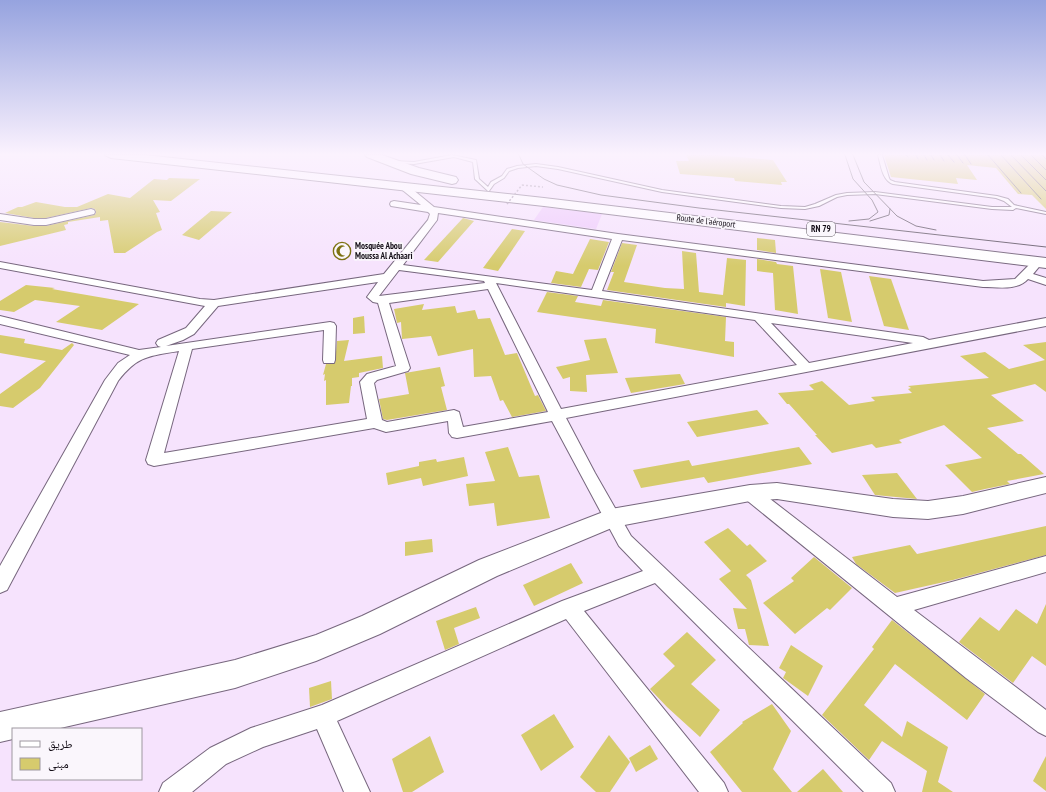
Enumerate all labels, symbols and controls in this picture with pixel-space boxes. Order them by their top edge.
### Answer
street label: Route de l'aéroport [676,211,737,230]
road number: RN 79 [807,222,835,236]
place label: Mosquée Abou Moussa Al Achaari [355,240,412,261]
mosque icon: Mosquée Abou Moussa Al Achaari [332,241,352,261]
legend [12,728,142,780]
text: طريق [48,736,73,751]
text: مبنى [48,756,69,771]

